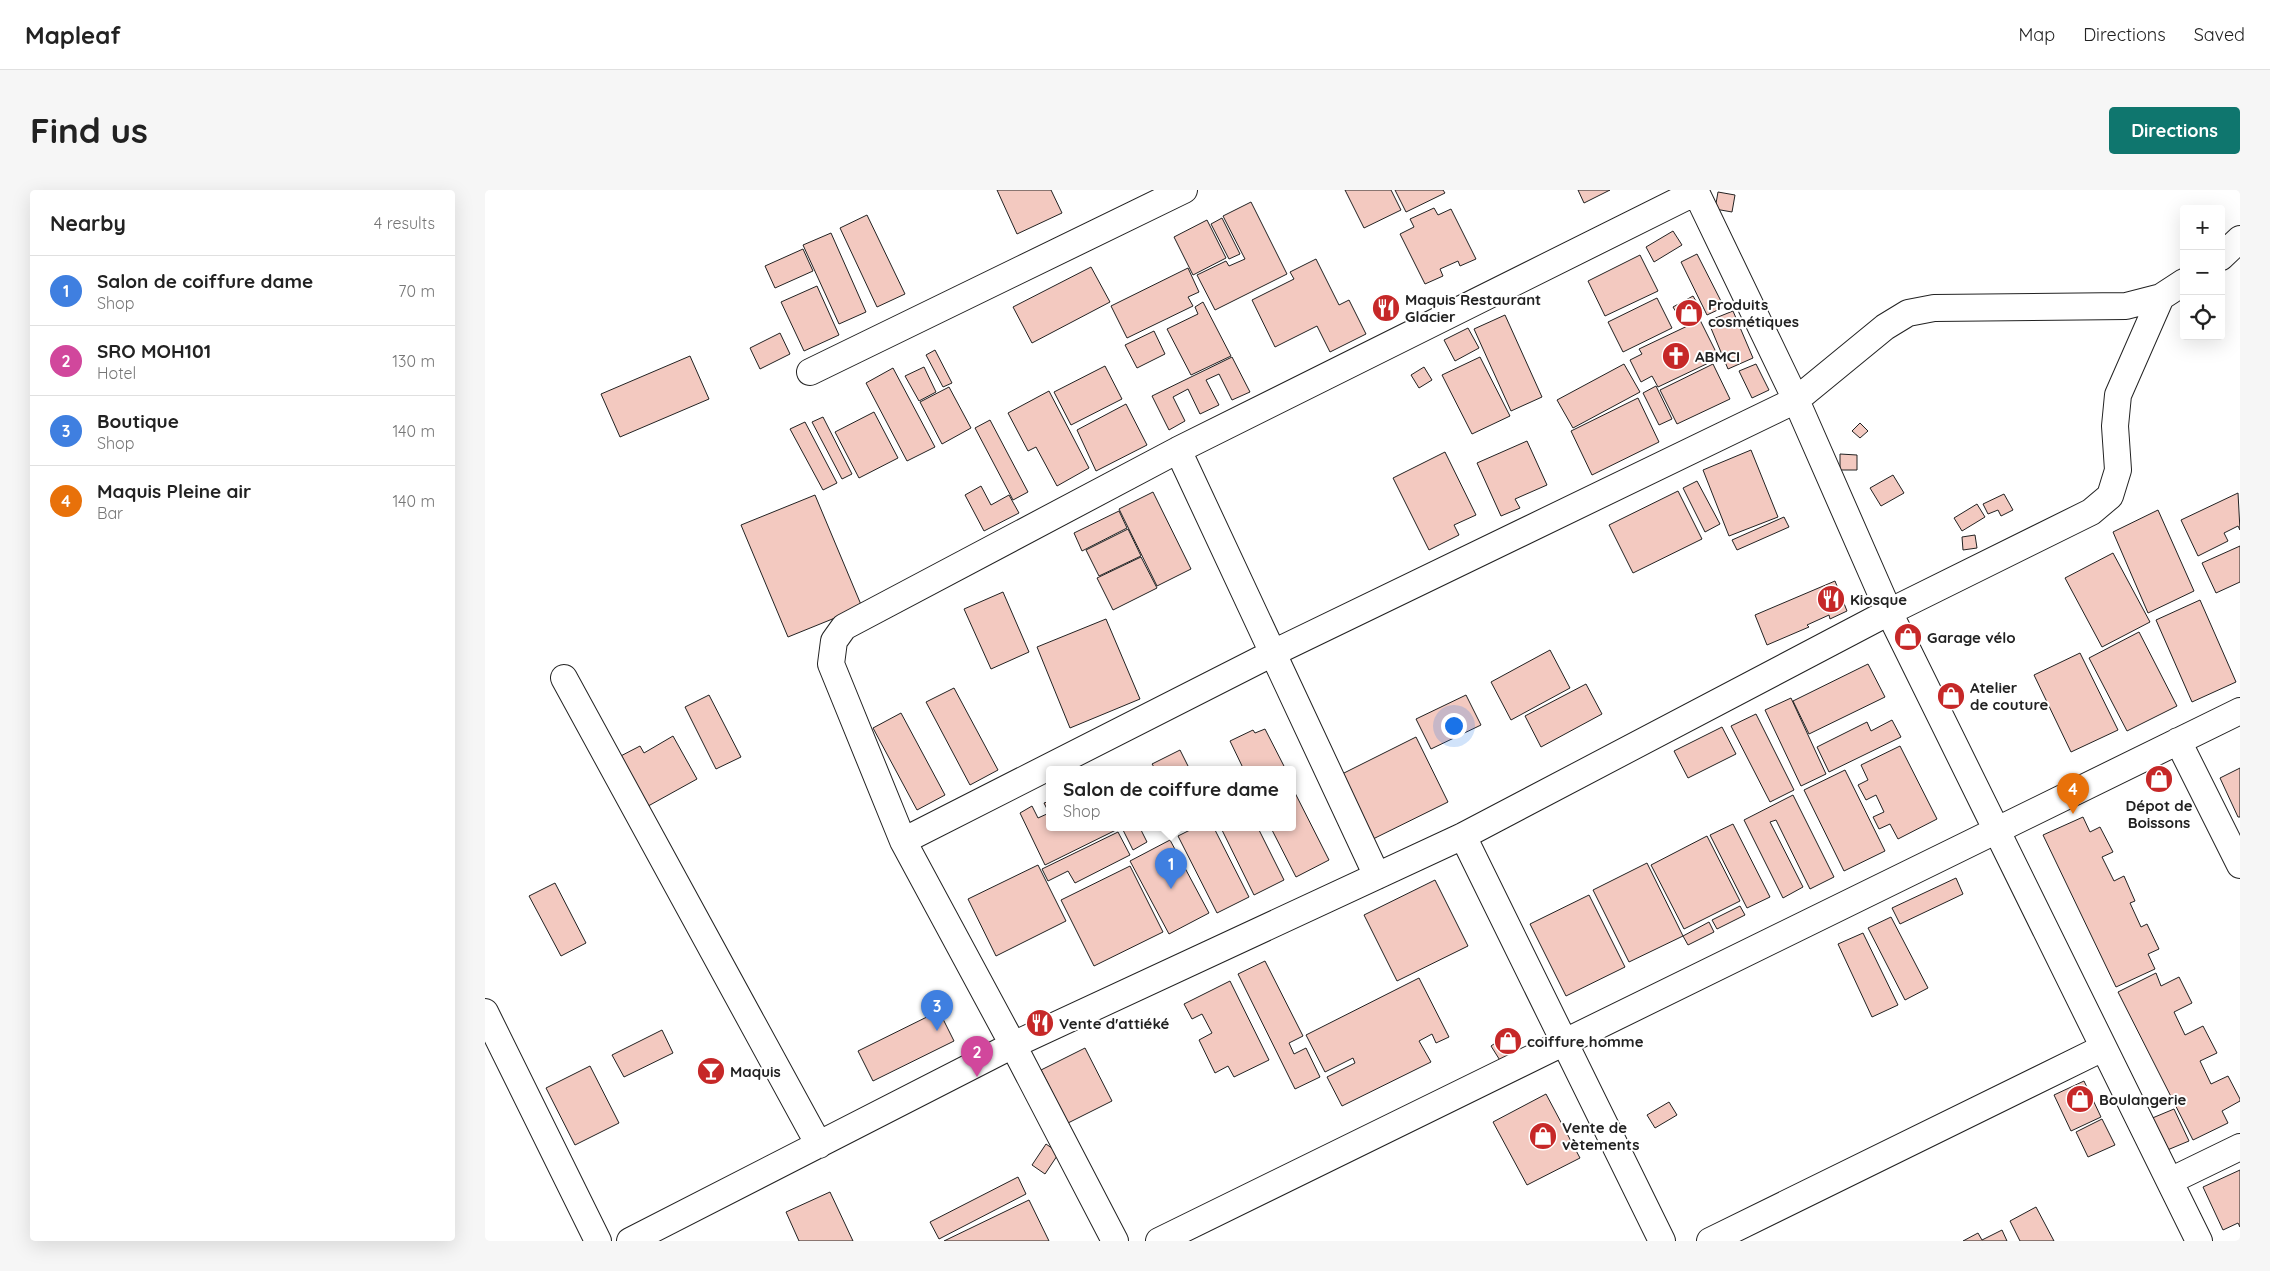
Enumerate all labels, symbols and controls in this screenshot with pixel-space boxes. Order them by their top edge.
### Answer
text: Mapleaf [25,20,121,50]
text: Map [2018,23,2055,46]
text: Directions [2083,23,2166,46]
text: Saved [2194,23,2245,46]
button: Directions [2109,107,2240,154]
text: Find us [30,108,148,152]
map controls [2180,205,2225,340]
button: + [2180,205,2225,250]
text: Nearby [50,210,126,236]
text: 4 results [374,213,435,233]
button: − [2180,250,2225,295]
text: Salon de coiffure dame [97,269,313,293]
text: 1 [63,281,69,301]
text: 70 m [398,281,435,301]
place label: Maquis Restaurant Glacier [1405,290,1541,326]
text: Shop [97,293,134,313]
restaurant icon: Maquis Restaurant Glacier [1371,293,1401,323]
place label: Produits cosmétiques [1708,295,1799,331]
button: locate [2180,295,2225,340]
shop icon: Produits cosmétiques [1674,298,1704,328]
text: SRO MOH101 [97,339,211,363]
church icon: ABMCI [1661,341,1691,371]
place label: ABMCI [1695,347,1740,366]
text: 2 [61,351,71,371]
text: 130 m [392,351,435,371]
text: Hotel [97,363,136,383]
text: Boutique [97,409,179,433]
text: 3 [62,421,70,441]
text: 140 m [392,421,435,441]
text: Shop [97,433,134,453]
text: Maquis Pleine air [97,479,251,503]
text: 4 [61,491,71,511]
text: 140 m [392,491,435,511]
text: Bar [97,503,123,523]
restaurant icon: Kiosque [1816,584,1846,614]
place label: Kiosque [1850,590,1907,609]
shop icon: Garage vélo [1893,622,1923,652]
place label: Garage vélo [1927,628,2016,647]
place label: Atelier de couture [1970,678,2049,714]
shop icon: Atelier de couture [1936,681,1966,711]
your location [1441,713,1467,739]
shop icon: Dépot de Boissons [2144,764,2174,794]
popup [1046,766,1296,831]
pin: 4 [2057,773,2089,814]
text: Salon de coiffure dame [1063,777,1279,801]
place label: Dépot de Boissons [2125,796,2193,832]
text: Shop [1063,801,1100,821]
pin: 1 [1155,848,1187,889]
pin: 3 [921,990,953,1031]
restaurant icon: Vente d'attiéké [1025,1008,1055,1038]
place label: Vente d'attiéké [1059,1014,1170,1033]
shop icon: coiffure homme [1493,1026,1523,1056]
place label: coiffure homme [1527,1032,1644,1051]
pin: 2 [961,1036,993,1077]
bar icon: Maquis [696,1056,726,1086]
place label: Maquis [730,1062,781,1081]
shop icon: Boulangerie [2065,1084,2095,1114]
place label: Boulangerie [2099,1090,2187,1109]
place label: Vente de vètements [1562,1118,1639,1154]
shop icon: Vente de vètements [1528,1121,1558,1151]

